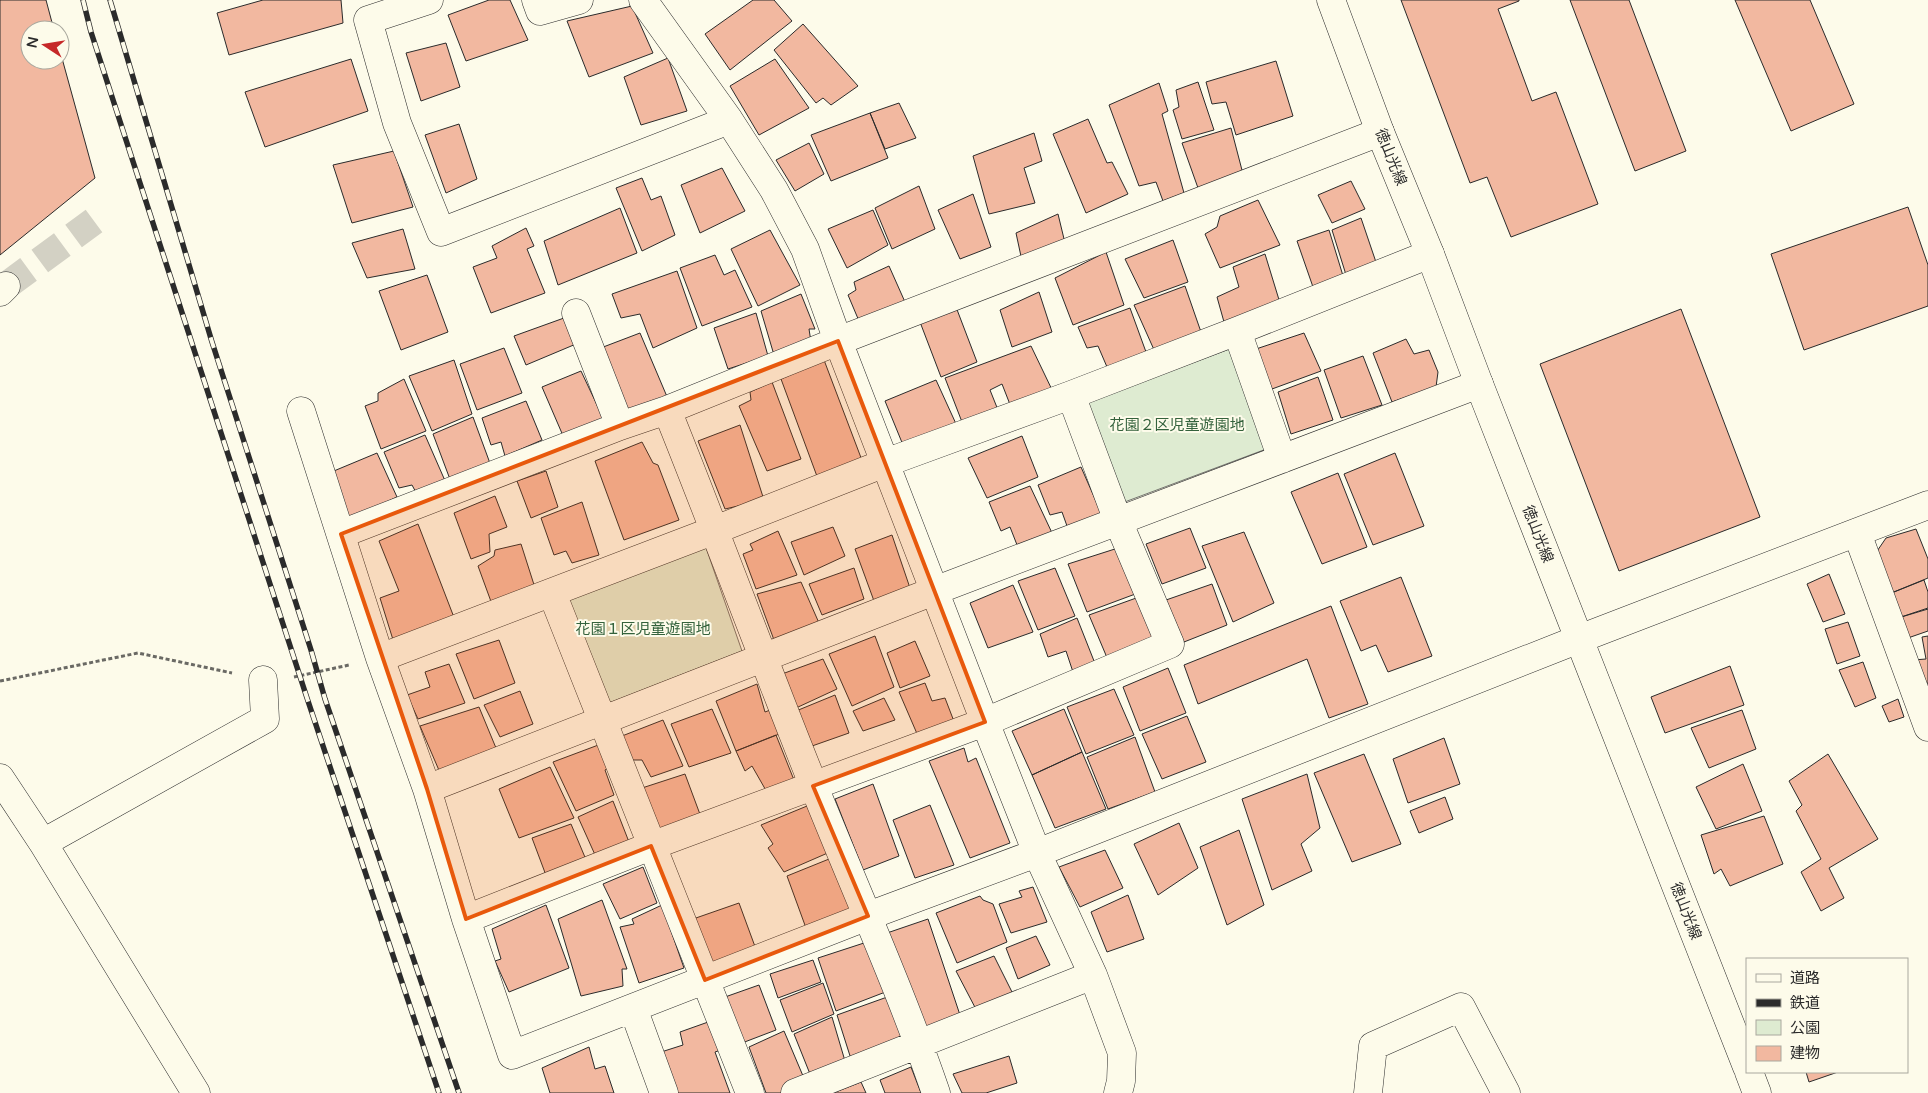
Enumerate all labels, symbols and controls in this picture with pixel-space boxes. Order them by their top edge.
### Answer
north arrow [20,20,70,70]
text: N [23,35,42,50]
street label: 徳山光線 [1371,126,1411,188]
park label: 花園２区児童遊園地 [1109,416,1245,434]
street label: 徳山光線 [1519,503,1557,565]
park label: 花園１区児童遊園地 [575,620,711,638]
street label: 徳山光線 [1667,880,1705,942]
legend [1746,958,1908,1073]
text: 道路 [1790,969,1820,987]
text: 鉄道 [1790,994,1820,1012]
text: 公園 [1790,1019,1820,1037]
text: 建物 [1790,1044,1820,1062]

